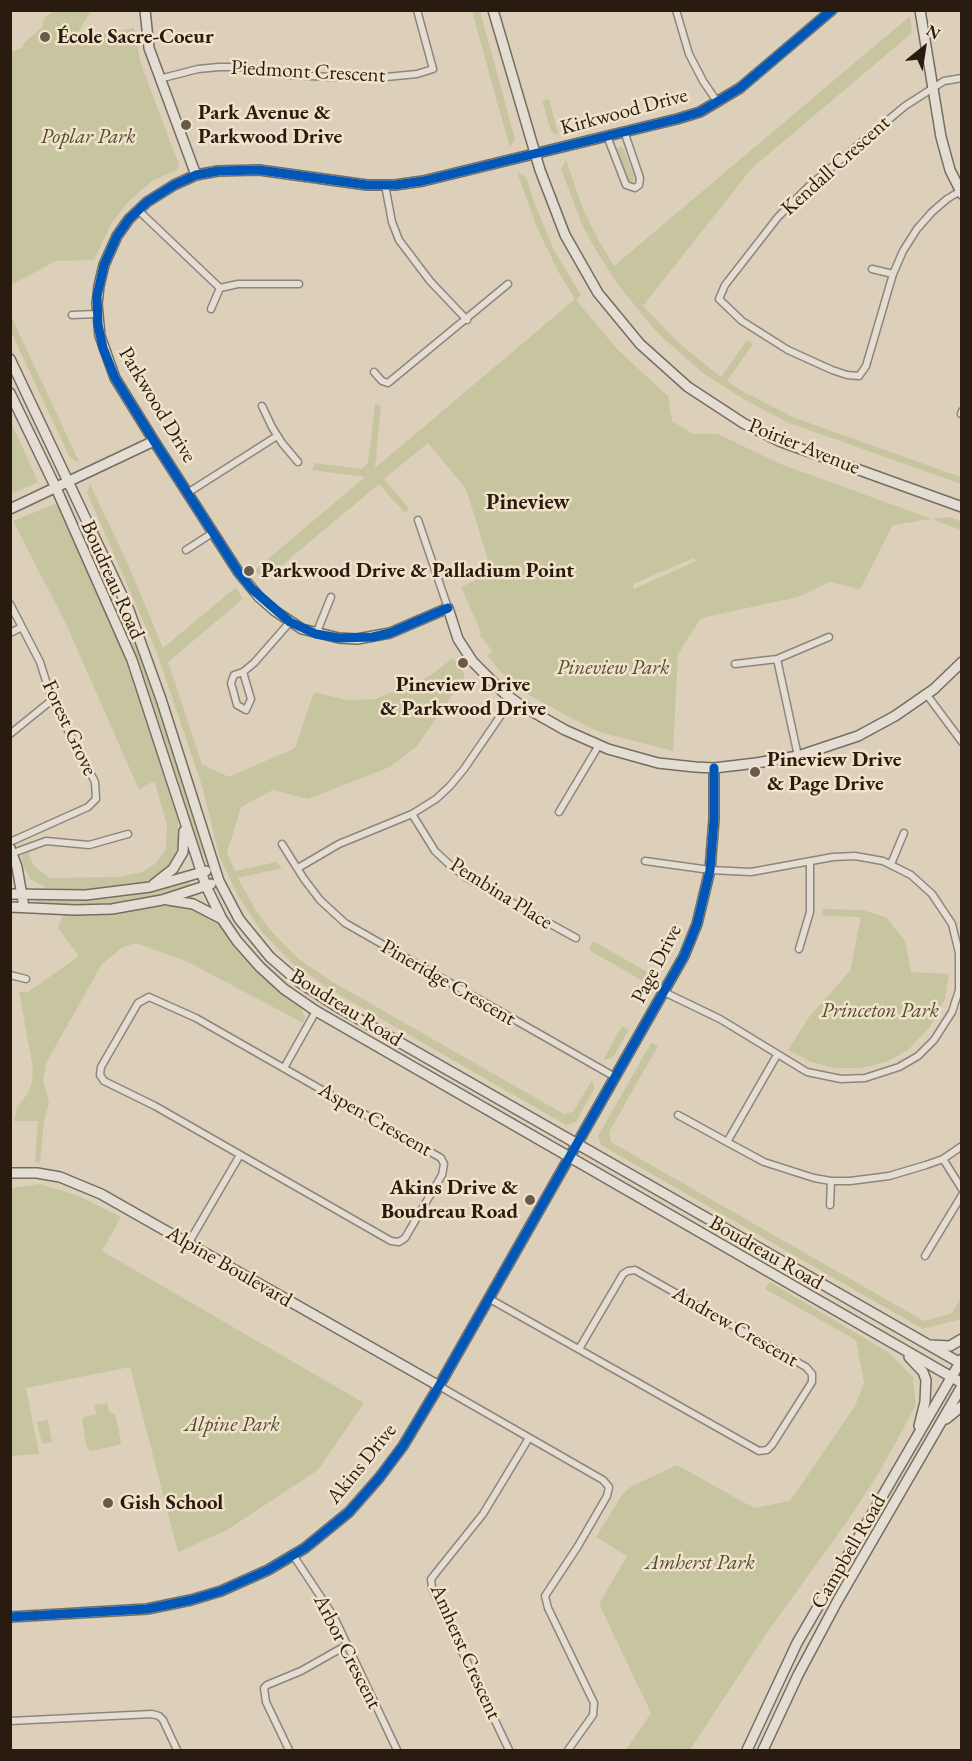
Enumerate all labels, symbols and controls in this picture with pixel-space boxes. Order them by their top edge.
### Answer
north arrow [894,18,954,78]
text: N [922,20,944,44]
place label: École Sacre-Coeur [57,24,214,50]
marker: École Sacre-Coeur [38,30,52,44]
street label: Piedmont Crescent [230,55,386,89]
street label: Kirkwood Drive [558,83,690,141]
place label: Park Avenue & Parkwood Drive [198,100,342,150]
street label: Kendall Crescent [776,111,896,221]
marker: Park Avenue & Parkwood Drive [179,118,193,132]
park label: Poplar Park [40,124,136,150]
street label: Parkwood Drive [113,343,201,467]
street label: Poirier Avenue [745,413,863,481]
district label: Pineview [486,490,570,516]
street label: Boudreau Road [75,517,149,643]
place label: Parkwood Drive & Palladium Point [261,558,574,584]
marker: Parkwood Drive & Palladium Point [242,564,256,578]
park label: Pineview Park [556,655,670,681]
marker: Pineview Drive & Parkwood Drive [456,656,470,670]
place label: Pineview Drive & Parkwood Drive [380,672,546,722]
street label: Forest Grove [36,676,102,780]
place label: Pineview Drive & Page Drive [767,747,901,797]
marker: Pineview Drive & Page Drive [748,765,762,779]
street label: Pembina Place [445,853,557,935]
street label: Page Drive [626,920,688,1008]
street label: Pineridge Crescent [376,934,520,1032]
street label: Boudreau Road [285,964,407,1052]
park label: Princeton Park [821,998,939,1024]
street label: Aspen Crescent [314,1077,436,1163]
place label: Akins Drive & Boudreau Road [381,1175,518,1225]
marker: Akins Drive & Boudreau Road [523,1193,537,1207]
street label: Boudreau Road [705,1210,827,1296]
street label: Alpine Boulevard [162,1221,296,1313]
street label: Andrew Crescent [668,1281,802,1373]
park label: Alpine Park [184,1412,280,1438]
street label: Akins Drive [322,1419,402,1509]
place label: Gish School [120,1490,223,1516]
street label: Campbell Road [806,1490,892,1614]
marker: Gish School [101,1496,115,1510]
park label: Amherst Park [645,1550,755,1576]
street label: Amherst Crescent [424,1580,506,1724]
street label: Arbor Crescent [307,1591,387,1713]

